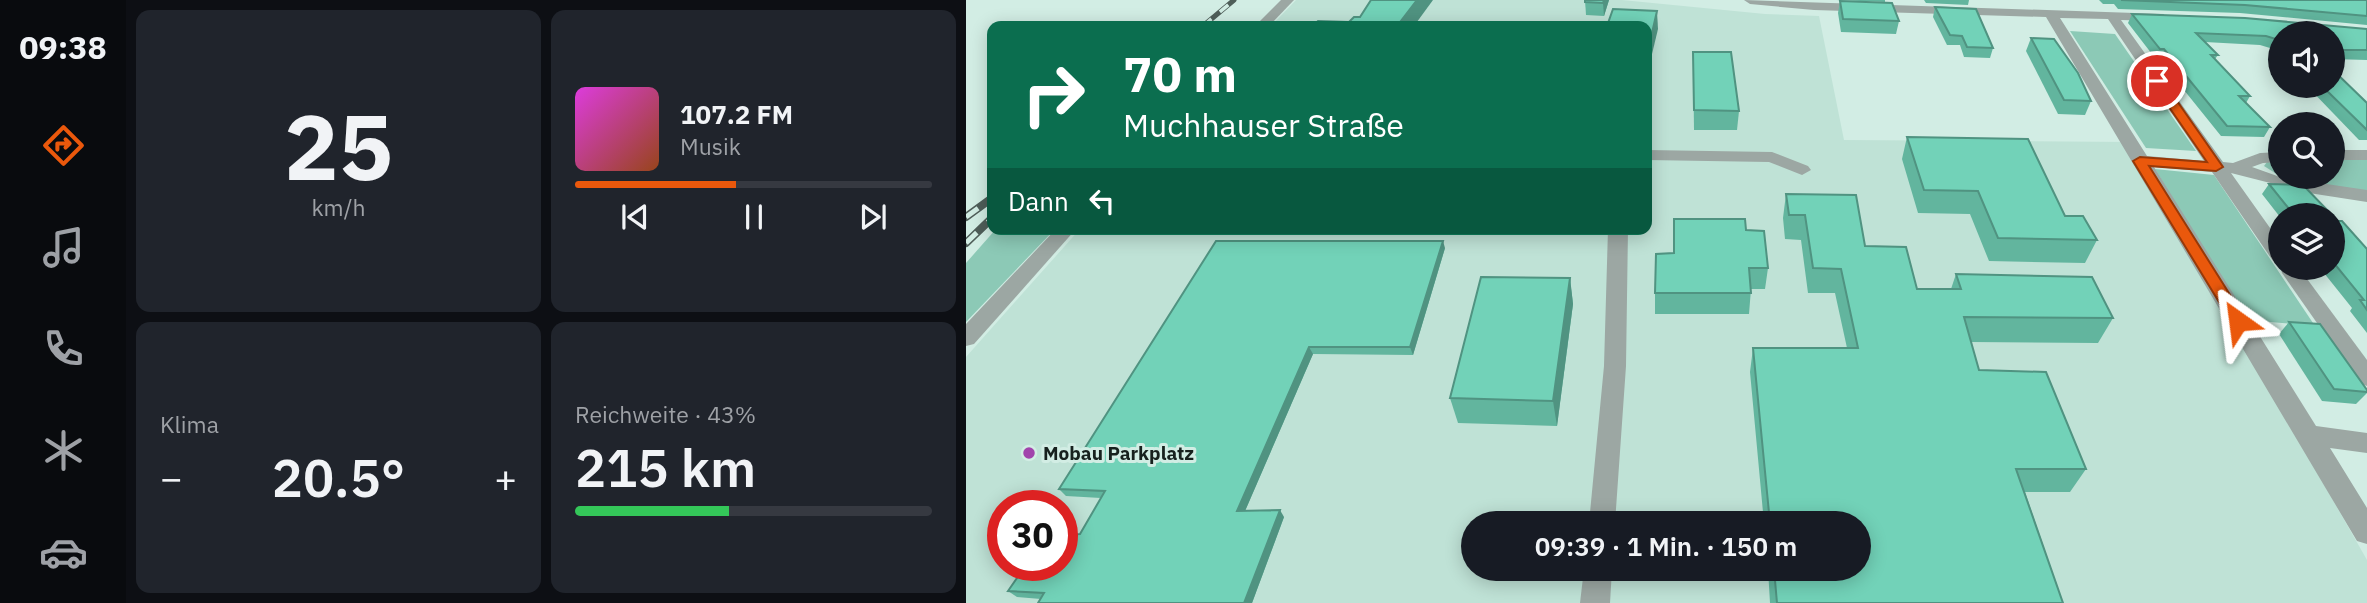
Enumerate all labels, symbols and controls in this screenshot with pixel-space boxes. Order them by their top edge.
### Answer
map controls [2268,21,2345,280]
button: sound [2268,21,2345,98]
text: 09:38 [19,26,107,68]
text: 70 m [1123,42,1237,105]
icon: right [1008,49,1099,140]
pin [2127,51,2187,111]
icon: arrive [2138,62,2176,100]
text: 25 [284,87,393,205]
text: 107.2 FM [680,97,793,131]
text: Muchhauser Straße [1123,104,1404,146]
button: search [2268,112,2345,189]
icon: directions [39,121,88,170]
text: Musik [680,131,741,161]
icon: left [1083,182,1121,220]
text: Dann [1008,184,1069,218]
text: km/h [311,192,366,222]
icon: previous [616,198,654,236]
icon: pause [735,198,773,236]
icon: next [854,198,892,236]
button: layers [2268,203,2345,280]
icon: music [39,223,88,272]
position arrow [2201,284,2275,358]
icon: phone [39,324,88,373]
text: Reichweite · 43% [575,399,756,429]
text: Klima [160,409,219,439]
icon: climate [39,426,88,475]
text: 215 km [575,434,756,501]
place label: Mobau Parkplatz [1043,441,1194,465]
text: 20.5° [272,444,405,511]
marker: Mobau Parkplatz [1021,445,1037,461]
text: − [160,453,183,502]
text: + [494,453,517,502]
speed limit sign: 30 [987,490,1078,581]
icon: car [39,528,88,577]
text: 09:39 · 1 Min. · 150 m [1535,529,1797,563]

